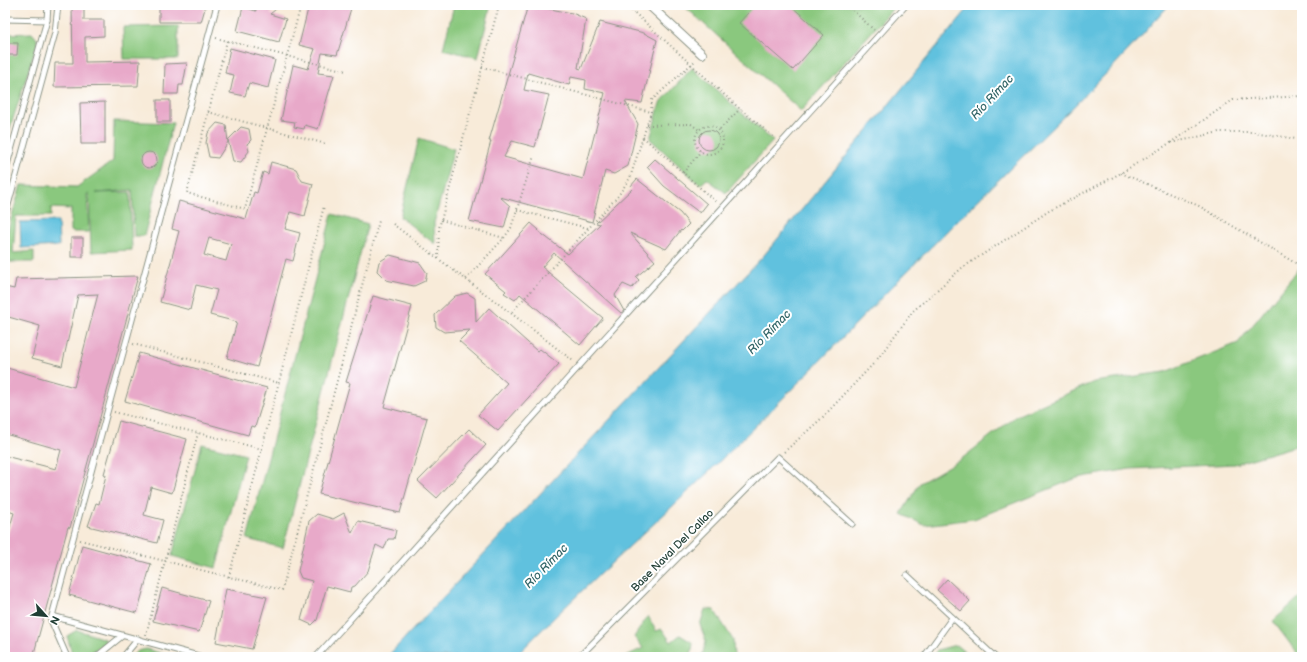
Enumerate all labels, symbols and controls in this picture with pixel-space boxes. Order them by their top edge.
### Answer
water label: Río Rímac [968,71,1017,123]
water label: Río Rímac [744,306,795,358]
street label: Base Naval Del Callao [628,506,716,594]
water label: Río Rímac [521,540,572,592]
north arrow [26,596,66,636]
text: N [47,614,62,627]

